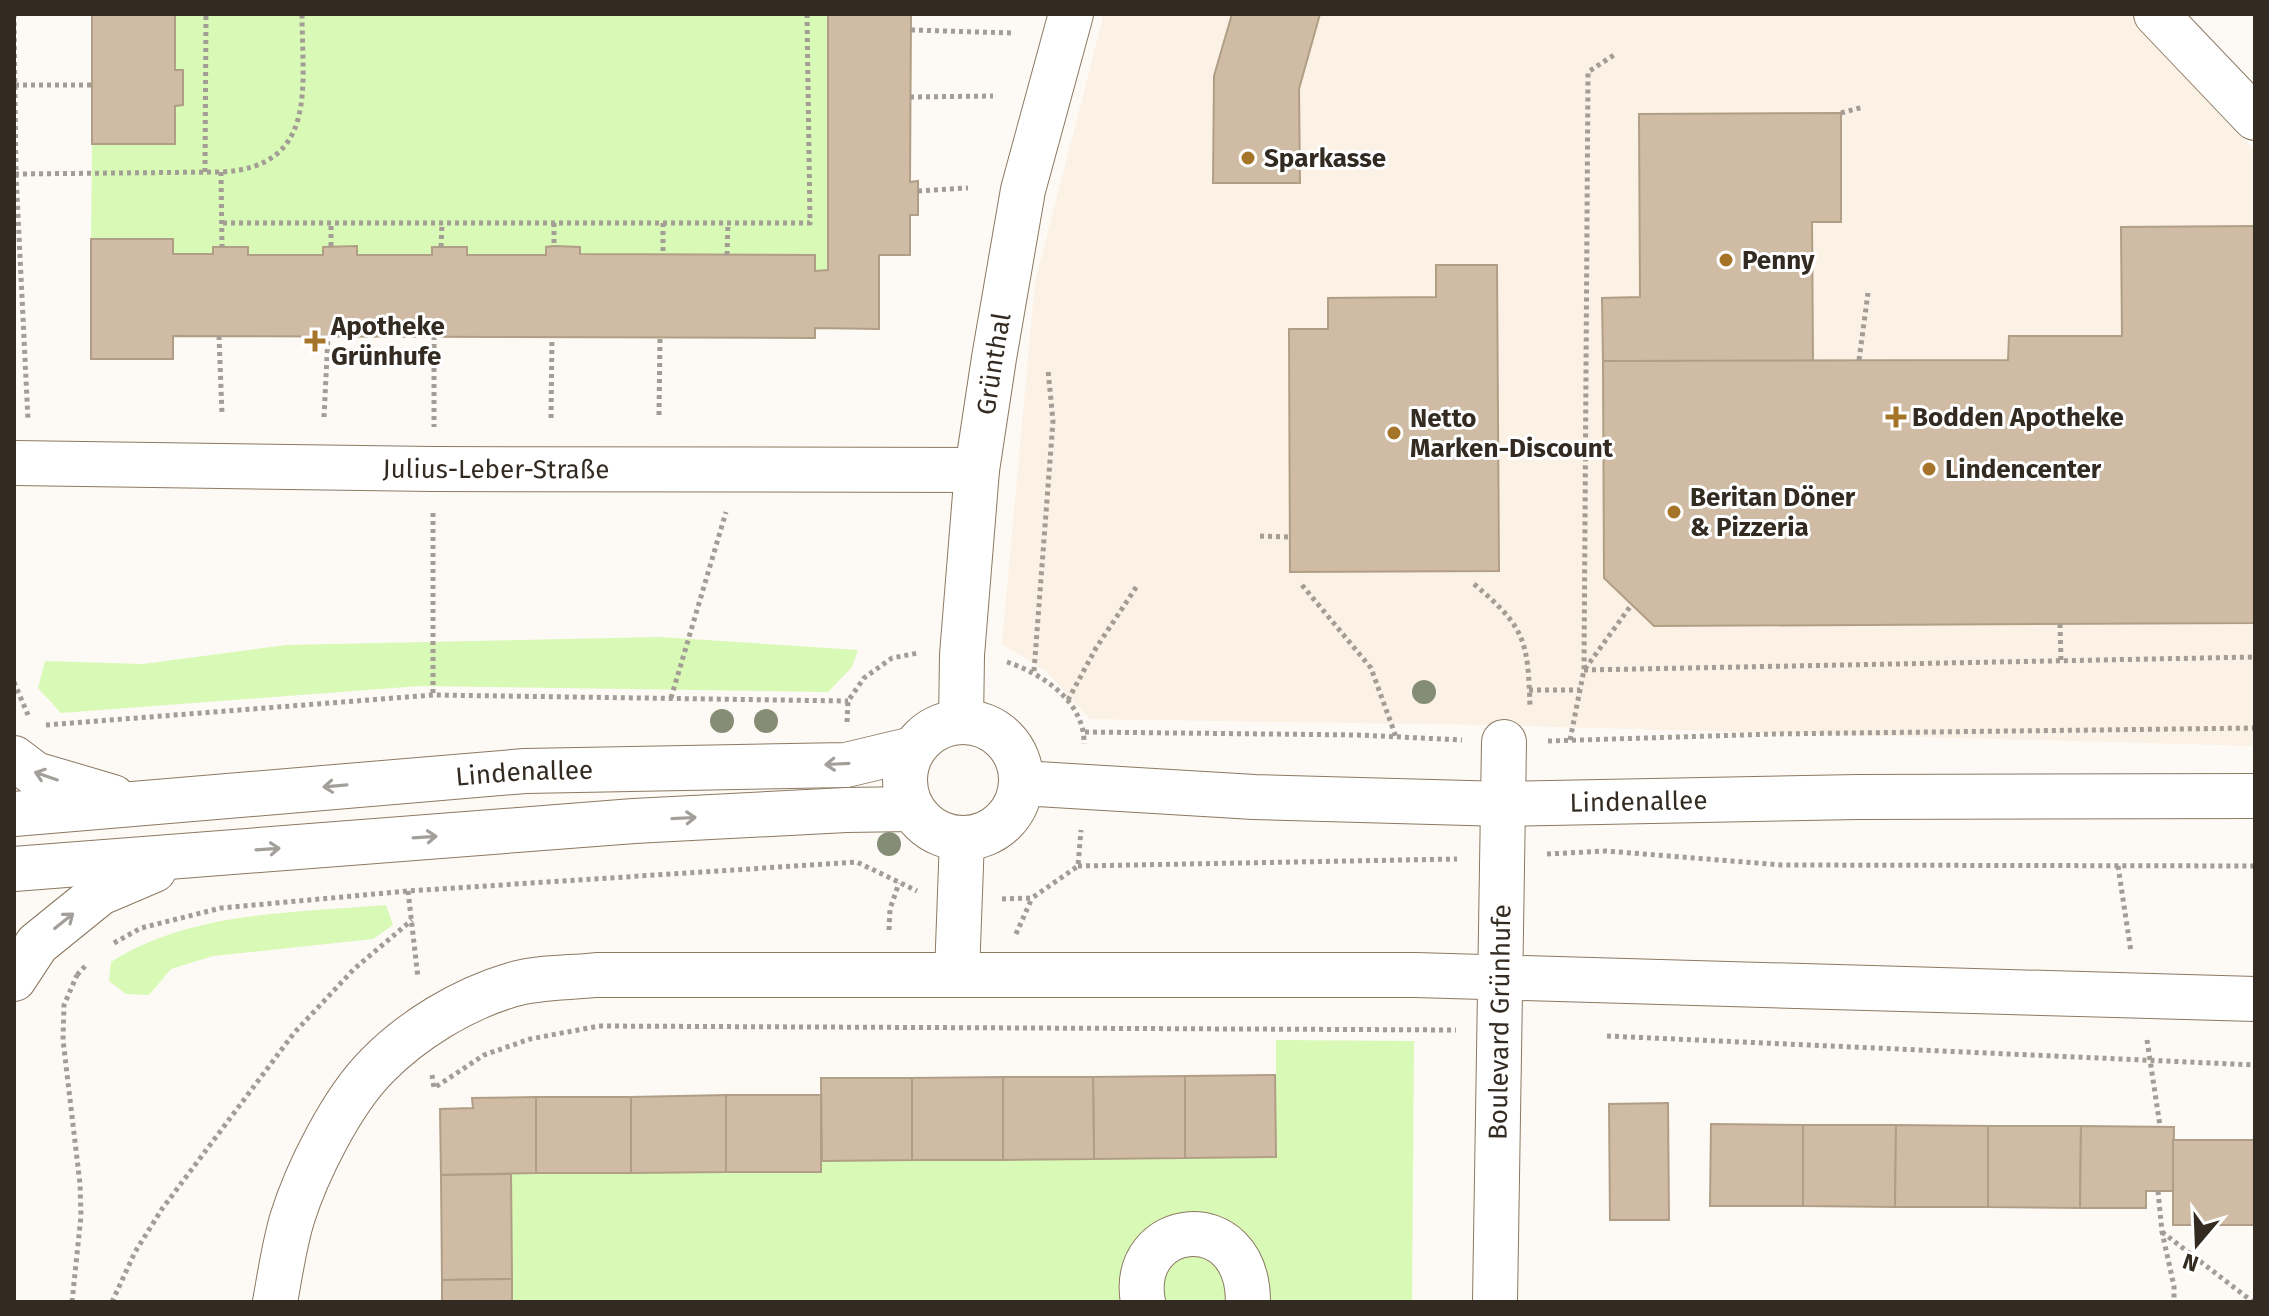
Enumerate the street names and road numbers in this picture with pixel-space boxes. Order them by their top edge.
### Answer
street label: Grünthal [971,310,1018,417]
street label: Julius-Leber-Straße [382,453,609,485]
street label: Lindenallee [454,755,593,793]
street label: Lindenallee [1569,785,1708,819]
street label: Boulevard Grünhufe [1483,904,1517,1140]

